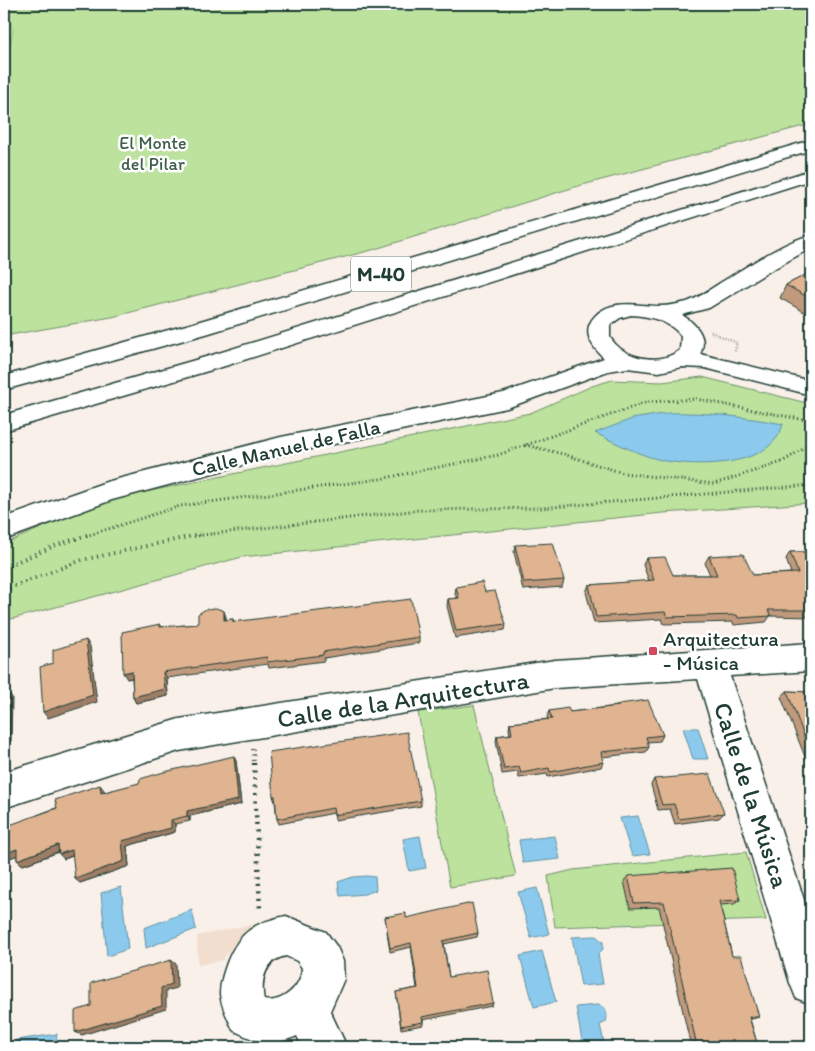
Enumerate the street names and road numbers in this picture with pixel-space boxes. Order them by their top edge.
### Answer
road number: M-40 [351,256,411,292]
street label: Calle Manuel de Falla [189,414,382,481]
street label: Calle de la Arquitectura [275,664,531,734]
street label: Calle de la Música [708,698,796,892]

